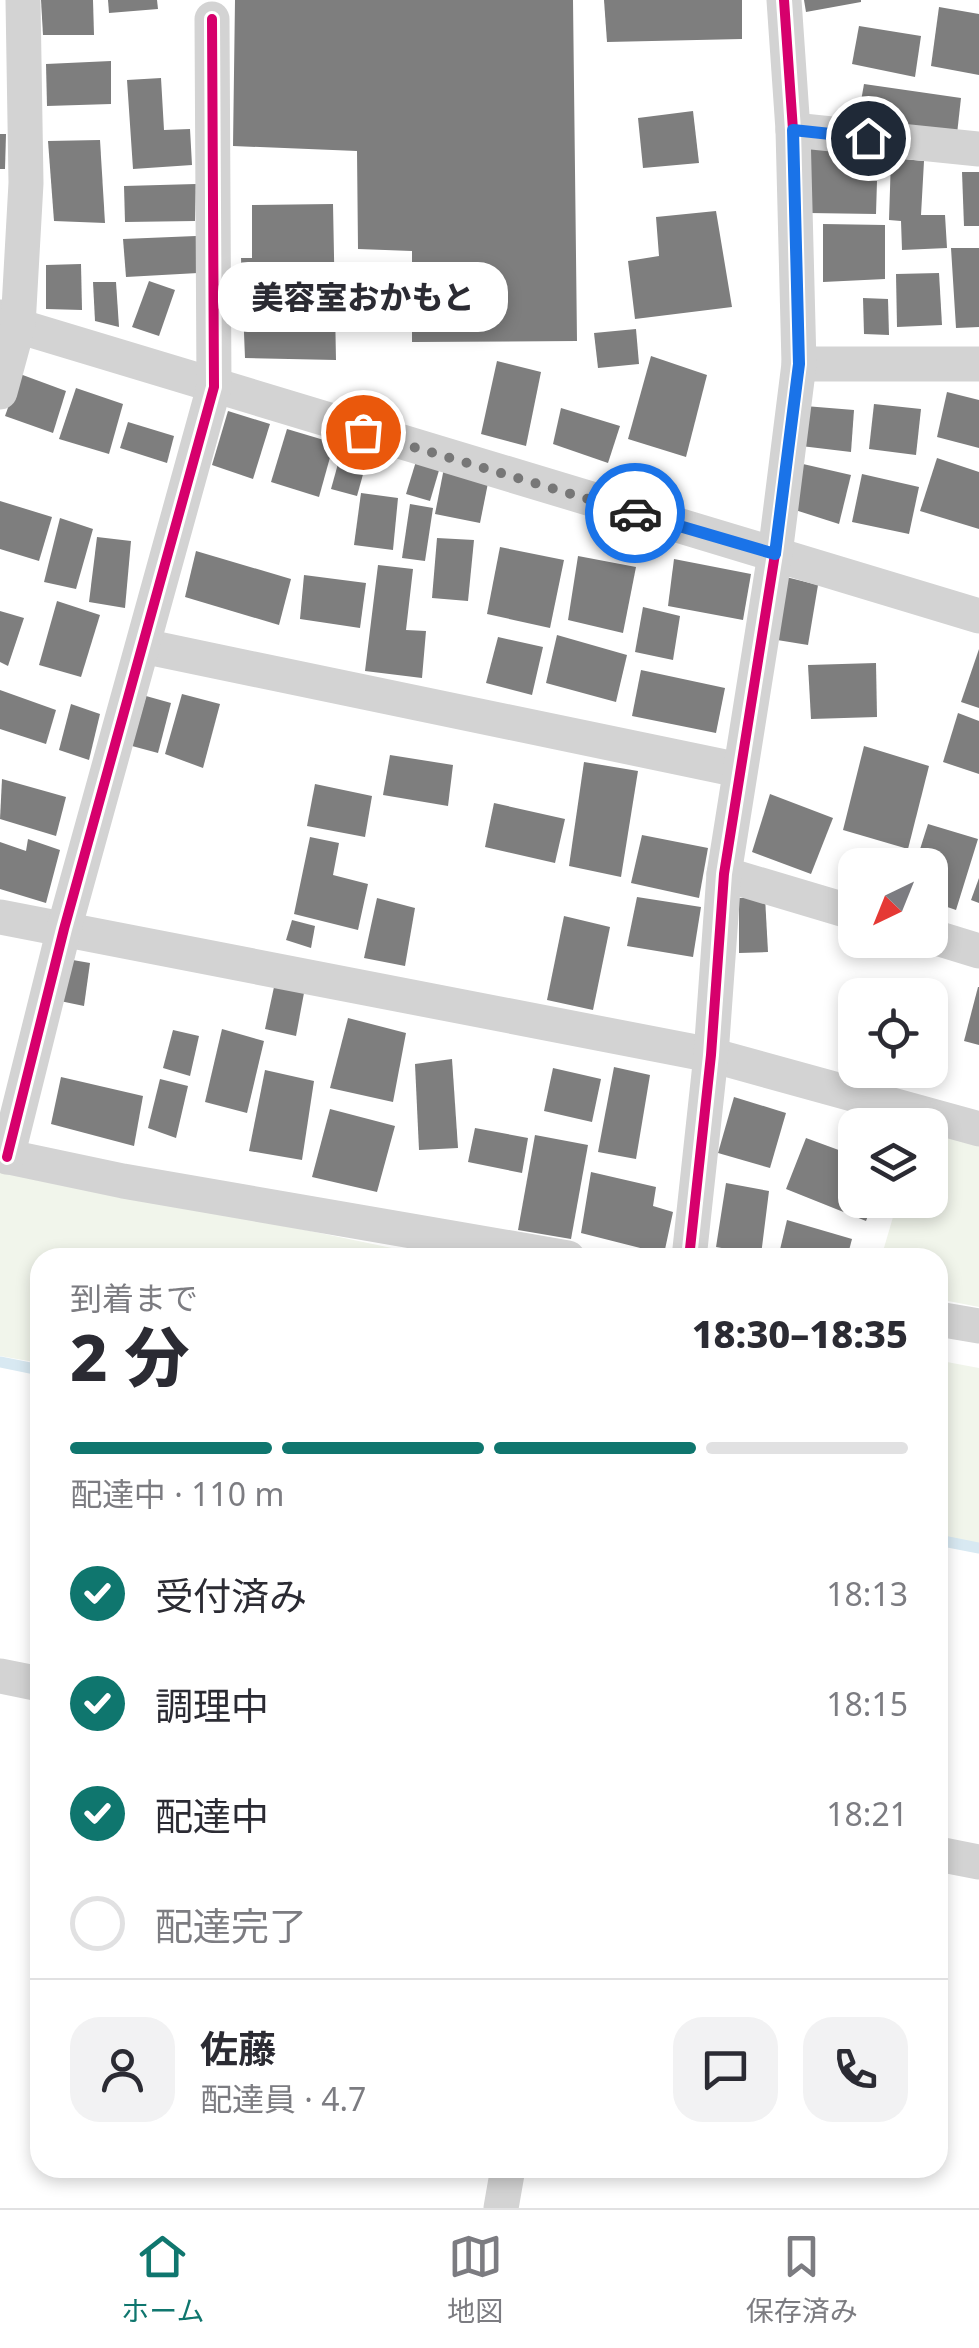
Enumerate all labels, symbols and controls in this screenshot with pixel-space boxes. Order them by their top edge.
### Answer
pin [826,96,911,181]
icon: home [841,111,896,166]
callout: 美容室おかもと [218,262,508,332]
text: 美容室おかもと [251,275,475,318]
pin [321,390,406,475]
icon: bag [336,405,391,460]
courier [585,463,685,563]
icon: car [608,486,663,541]
north arrow [838,848,948,958]
map controls [838,848,948,1218]
button: locate [838,978,948,1088]
button: layers [838,1108,948,1218]
text: 到着まで [70,1276,198,1319]
text: 18:30–18:35 [692,1307,908,1359]
text: 2 分 [70,1312,189,1400]
text: 配達中 · 110 m [70,1472,284,1515]
icon: check [70,1566,125,1621]
text: 受付済み [155,1569,307,1621]
text: 18:13 [826,1572,908,1615]
icon: check [70,1676,125,1731]
text: 調理中 [155,1679,269,1731]
text: 18:15 [826,1682,908,1725]
icon: check [70,1786,125,1841]
text: 配達中 [155,1789,269,1841]
text: 18:21 [826,1792,908,1835]
text: 配達完了 [155,1899,307,1951]
button: person [70,2017,175,2122]
button: chat [673,2017,778,2122]
button: phone [803,2017,908,2122]
text: 佐藤 [200,2022,276,2074]
text: 配達員 · 4.7 [200,2077,366,2120]
tab: ホーム [121,2229,204,2329]
tab: 地図 [447,2229,503,2329]
tab: 保存済み [746,2229,858,2329]

